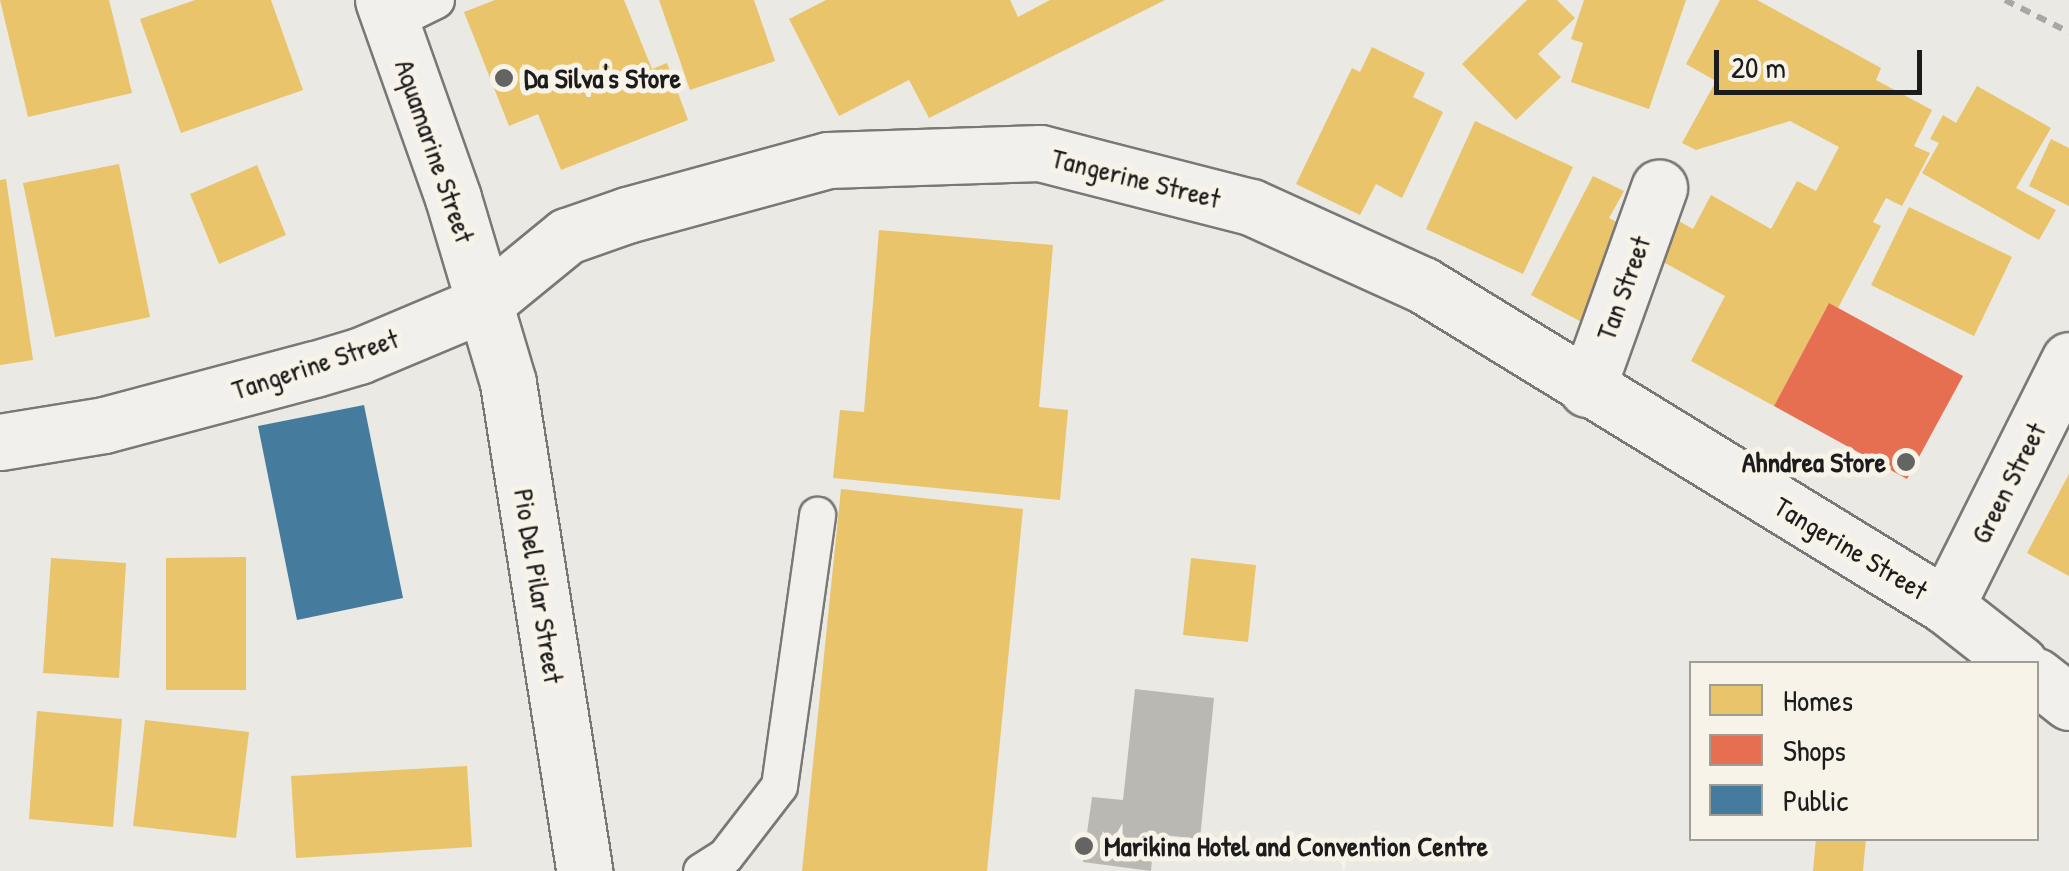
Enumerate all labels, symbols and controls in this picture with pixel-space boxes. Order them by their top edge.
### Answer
scale bar [1719,30,1926,92]
text: 20 m [1731,47,1786,87]
street label: Aquamarine Street [388,55,482,247]
place label: Da Silva's Store [524,61,681,95]
marker: Da Silva's Store [493,67,515,89]
street label: Tangerine Street [1048,141,1224,215]
street label: Tan Street [1589,231,1657,345]
street label: Tangerine Street [228,321,402,407]
street label: Green Street [1963,417,2053,549]
place label: Ahndrea Store [1742,445,1886,479]
marker: Ahndrea Store [1895,451,1917,473]
street label: Pio Del Pilar Street [507,486,571,686]
street label: Tangerine Street [1768,489,1934,607]
legend [1689,661,2039,841]
text: Homes [1783,680,1853,720]
text: Shops [1783,730,1846,770]
text: Public [1783,780,1848,820]
place label: Marikina Hotel and Convention Centre [1104,829,1488,863]
marker: Marikina Hotel and Convention Centre [1073,835,1095,857]

